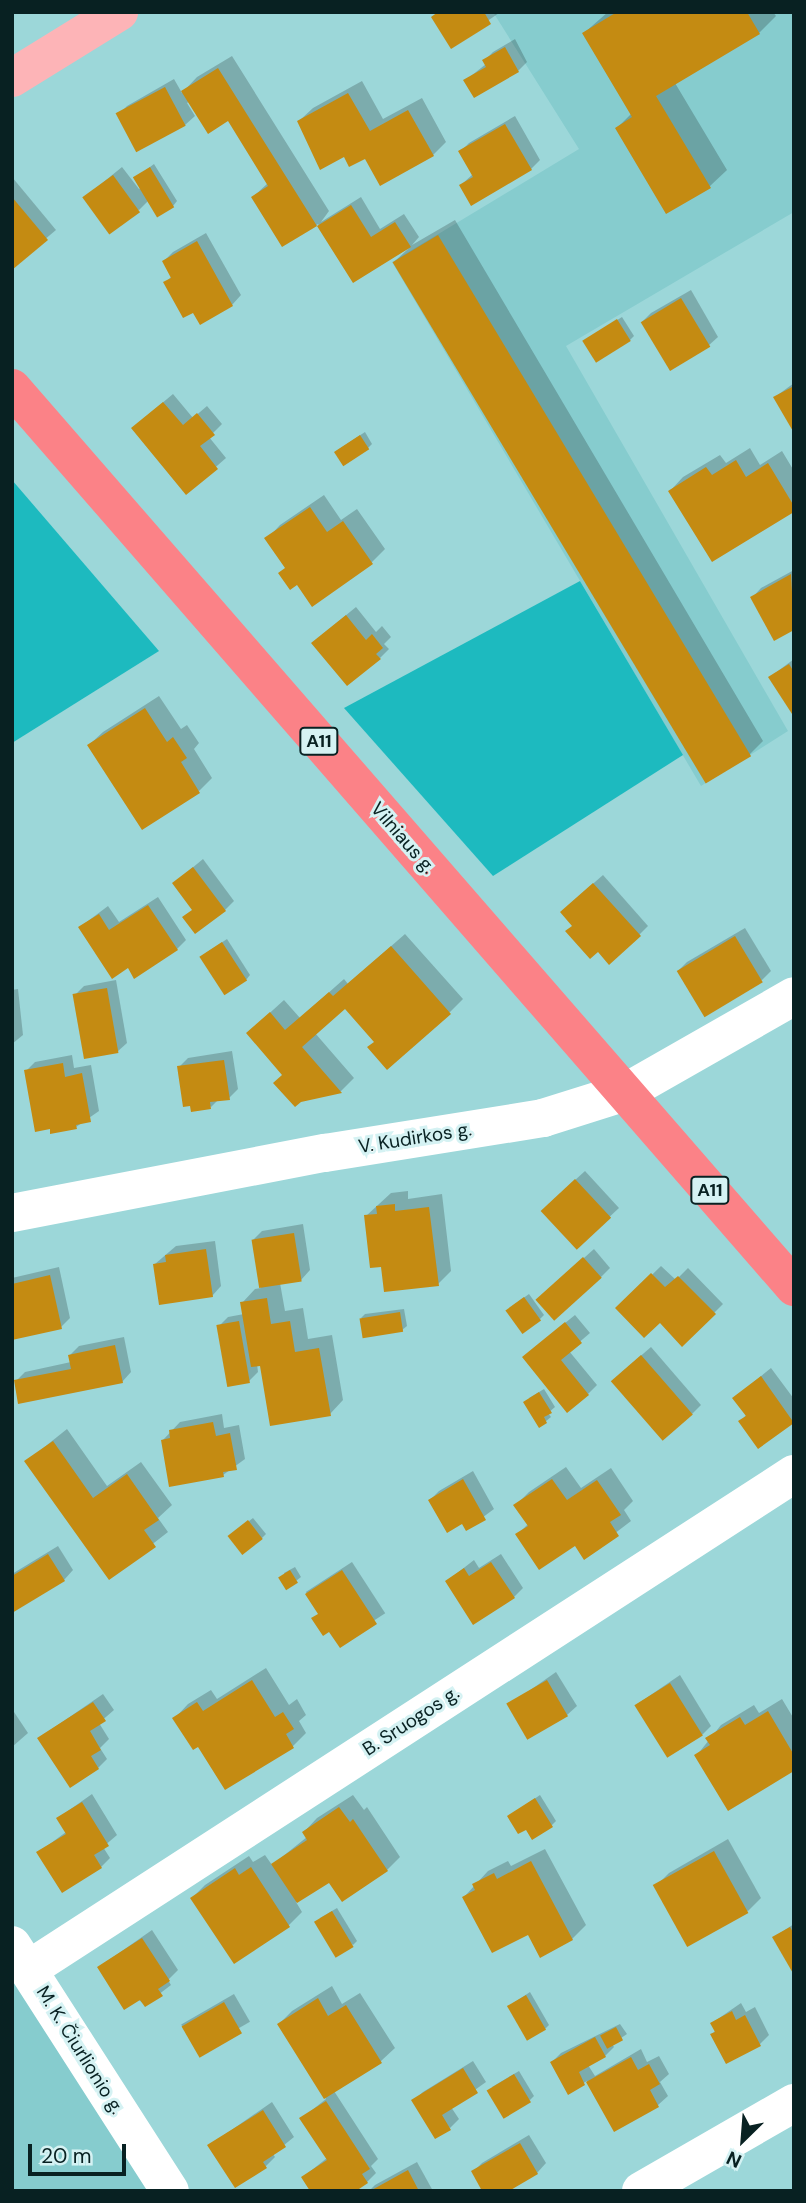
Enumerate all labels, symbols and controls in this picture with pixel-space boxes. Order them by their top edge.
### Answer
road number: A11 [298,726,340,756]
street label: Vilniaus g. [366,798,440,878]
street label: V. Kudirkos g. [357,1118,473,1158]
road number: A11 [689,1176,731,1204]
street label: B. Sruogos g. [358,1681,464,1761]
street label: M. K. Čiurlionio g. [31,1982,129,2118]
north arrow [708,2105,778,2175]
scale bar [32,2130,130,2174]
text: 20 m [41,2142,92,2170]
text: N [722,2145,745,2174]

